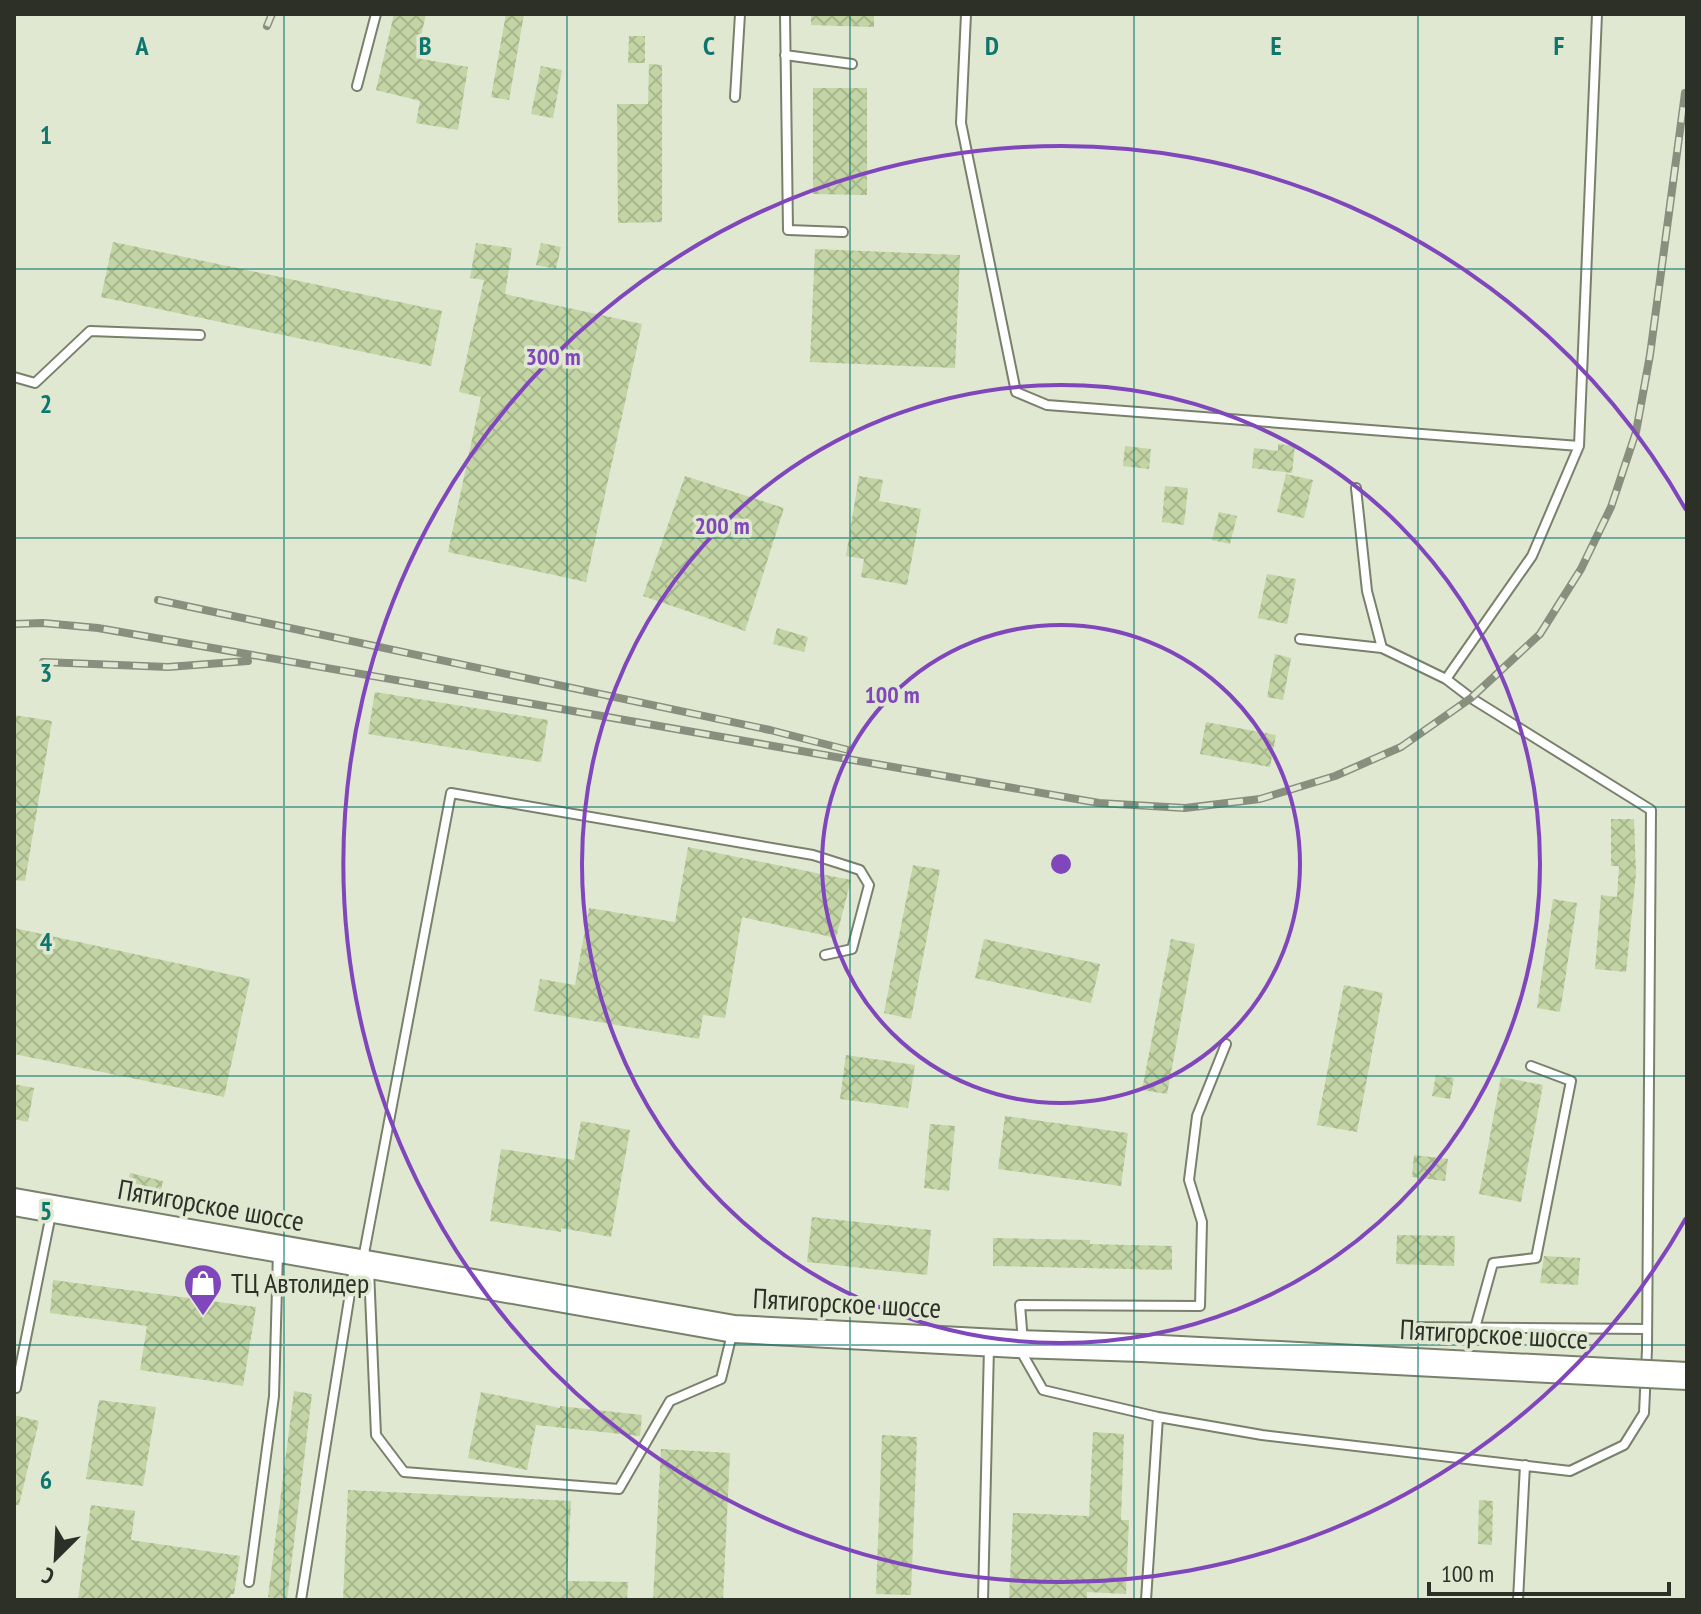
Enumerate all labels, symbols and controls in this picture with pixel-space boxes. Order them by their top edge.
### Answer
text: A [134,29,149,62]
text: B [419,29,432,62]
text: C [703,29,715,62]
text: D [985,29,999,62]
text: E [1270,29,1282,62]
text: F [1554,29,1565,62]
text: 1 [40,118,52,151]
text: 300 m [525,341,581,372]
text: 2 [40,387,52,420]
text: 200 m [694,510,750,541]
text: 3 [40,656,52,689]
text: 100 m [864,679,920,710]
centre of rings [1047,850,1075,878]
text: 4 [40,925,53,958]
street label: Пятигорское шоссе [115,1170,307,1239]
text: 5 [40,1194,52,1227]
shop icon: ТЦ Автолидер [182,1262,224,1317]
place label: ТЦ Автолидер [231,1264,369,1301]
street label: Пятигорское шоссе [752,1279,942,1326]
street label: Пятигорское шоссе [1399,1310,1589,1357]
text: 6 [40,1463,52,1496]
north arrow [16,1518,96,1598]
scale bar [1429,1546,1669,1596]
text: 100 m [1441,1558,1494,1589]
text: С [38,1561,58,1591]

